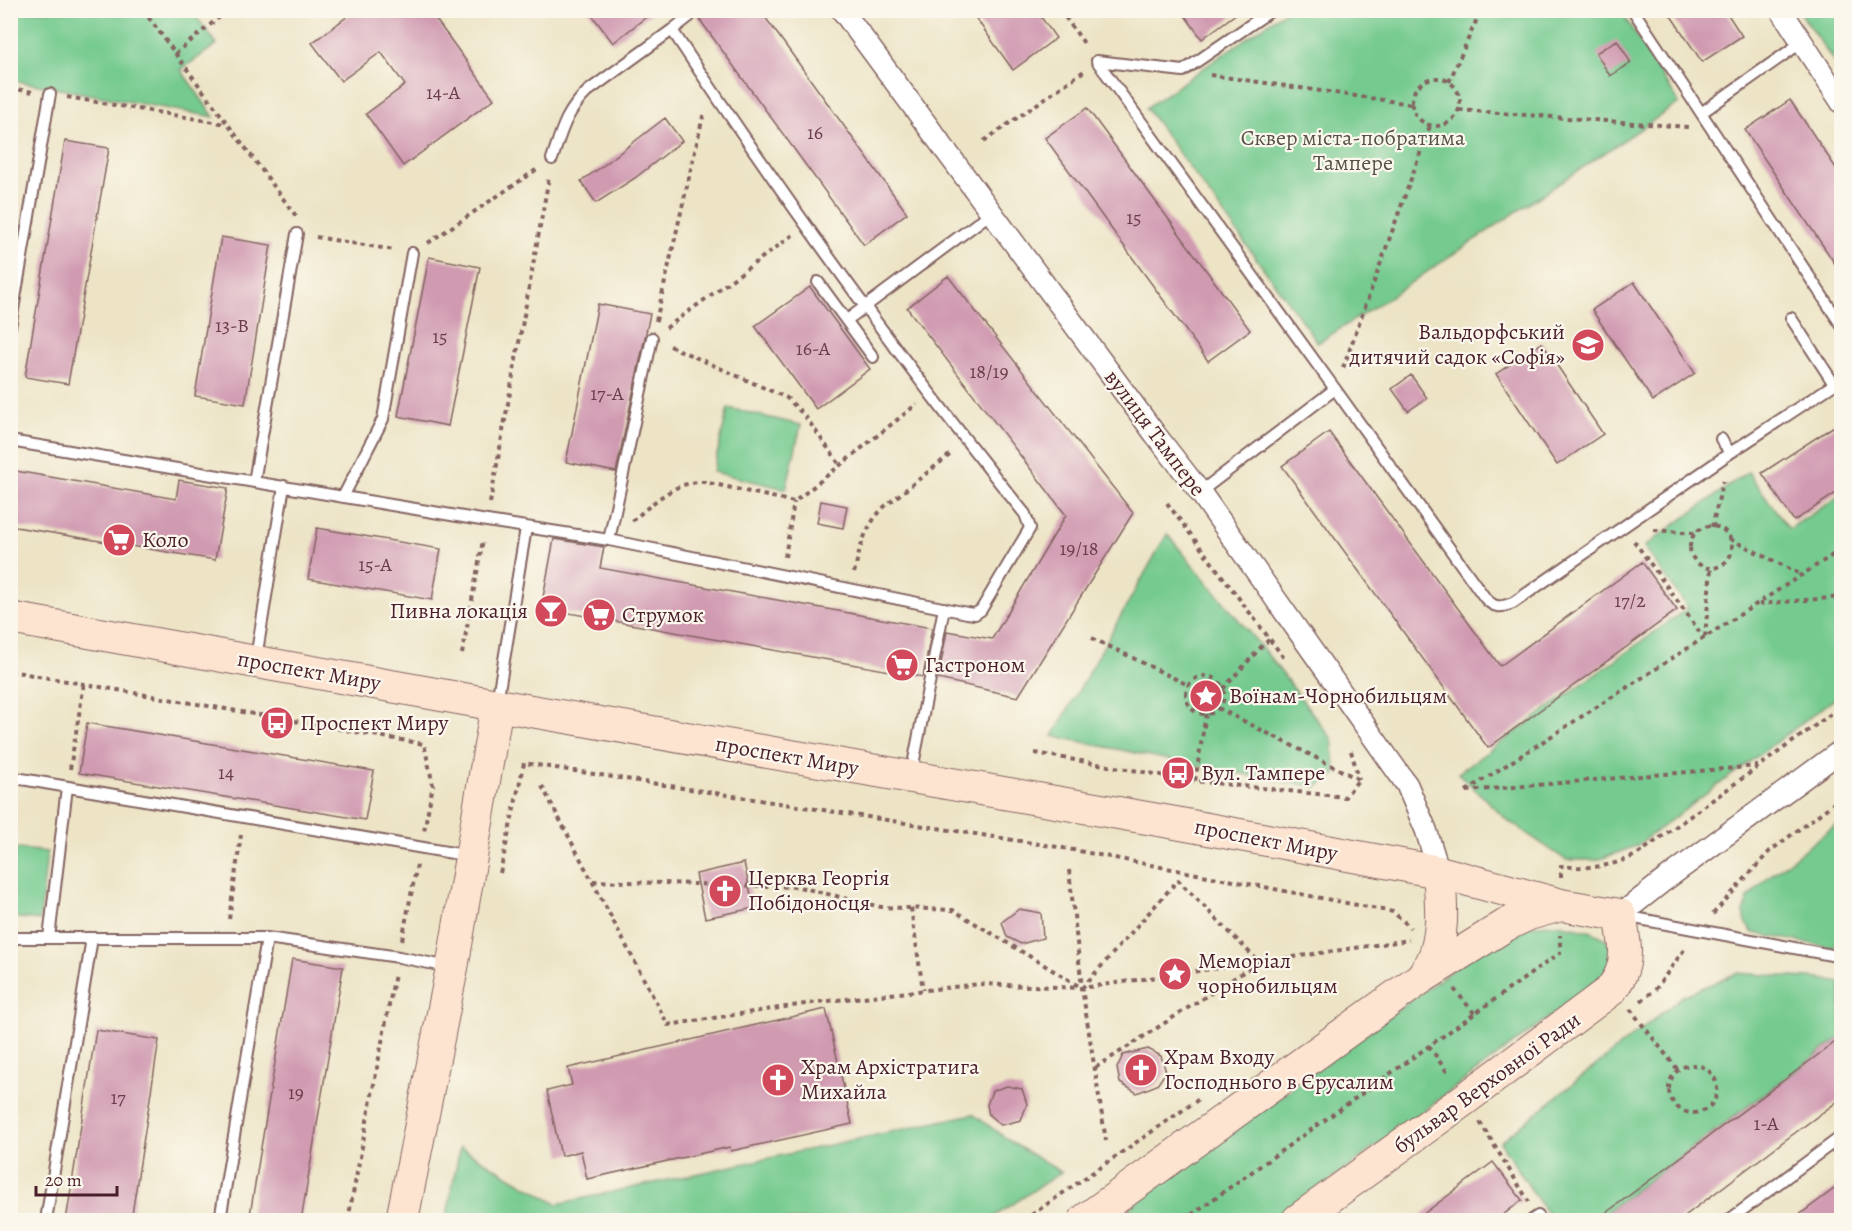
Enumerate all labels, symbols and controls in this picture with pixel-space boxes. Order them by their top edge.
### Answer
house number: 14-А [426,79,460,106]
house number: 16 [807,119,823,146]
park label: Сквер міста-побратима Тампере [1241,123,1466,178]
house number: 15 [1126,204,1142,231]
house number: 13-В [215,312,249,339]
place label: Вальдорфський дитячий садок «Софія» [1349,317,1565,372]
house number: 15 [432,323,448,350]
school or university icon: Вальдорфський дитячий садок «Софія» [1570,327,1606,363]
house number: 16-А [796,335,830,362]
house number: 18/19 [969,358,1009,385]
street label: вулиця Тампере [1097,364,1213,502]
house number: 17-А [590,380,624,407]
supermarket icon: Коло [101,522,137,558]
place label: Коло [142,525,189,555]
house number: 19/18 [1059,535,1099,562]
house number: 15-А [358,551,392,578]
house number: 17/2 [1614,587,1646,614]
bar icon: Пивна локація [533,593,569,629]
place label: Пивна локація [390,596,528,626]
supermarket icon: Струмок [581,597,617,633]
place label: Струмок [622,600,704,630]
street label: проспект Миру [235,644,384,699]
supermarket icon: Гастроном [884,647,920,683]
place label: Гастроном [925,650,1025,680]
place icon: Воїнам-Чорнобильцям [1188,678,1224,714]
place label: Воїнам-Чорнобильцям [1229,681,1447,711]
bus stop icon: Проспект Миру [259,705,295,741]
place label: Проспект Миру [300,708,449,738]
street label: проспект Миру [713,729,862,784]
bus stop icon: Вул. Тампере [1160,755,1196,791]
place label: Вул. Тампере [1201,758,1325,788]
house number: 14 [218,759,234,786]
street label: проспект Миру [1192,811,1341,869]
place label: Церква Георгія Побідоносця [748,863,890,918]
church icon: Церква Георгія Побідоносця [707,873,743,909]
place label: Меморіал чорнобильцям [1198,946,1338,1001]
place icon: Меморіал чорнобильцям [1157,956,1193,992]
street label: бульвар Верховної Ради [1387,1005,1587,1161]
place label: Храм Входу Господнього в Єрусалим [1164,1042,1394,1097]
place label: Храм Архістратига Михайла [801,1052,980,1107]
church icon: Храм Входу Господнього в Єрусалим [1123,1052,1159,1088]
church icon: Храм Архістратига Михайла [760,1062,796,1098]
house number: 19 [288,1079,304,1106]
house number: 17 [110,1084,126,1111]
house number: 1-А [1753,1110,1779,1137]
scale bar [36,1159,117,1197]
text: 20 m [45,1168,82,1192]

